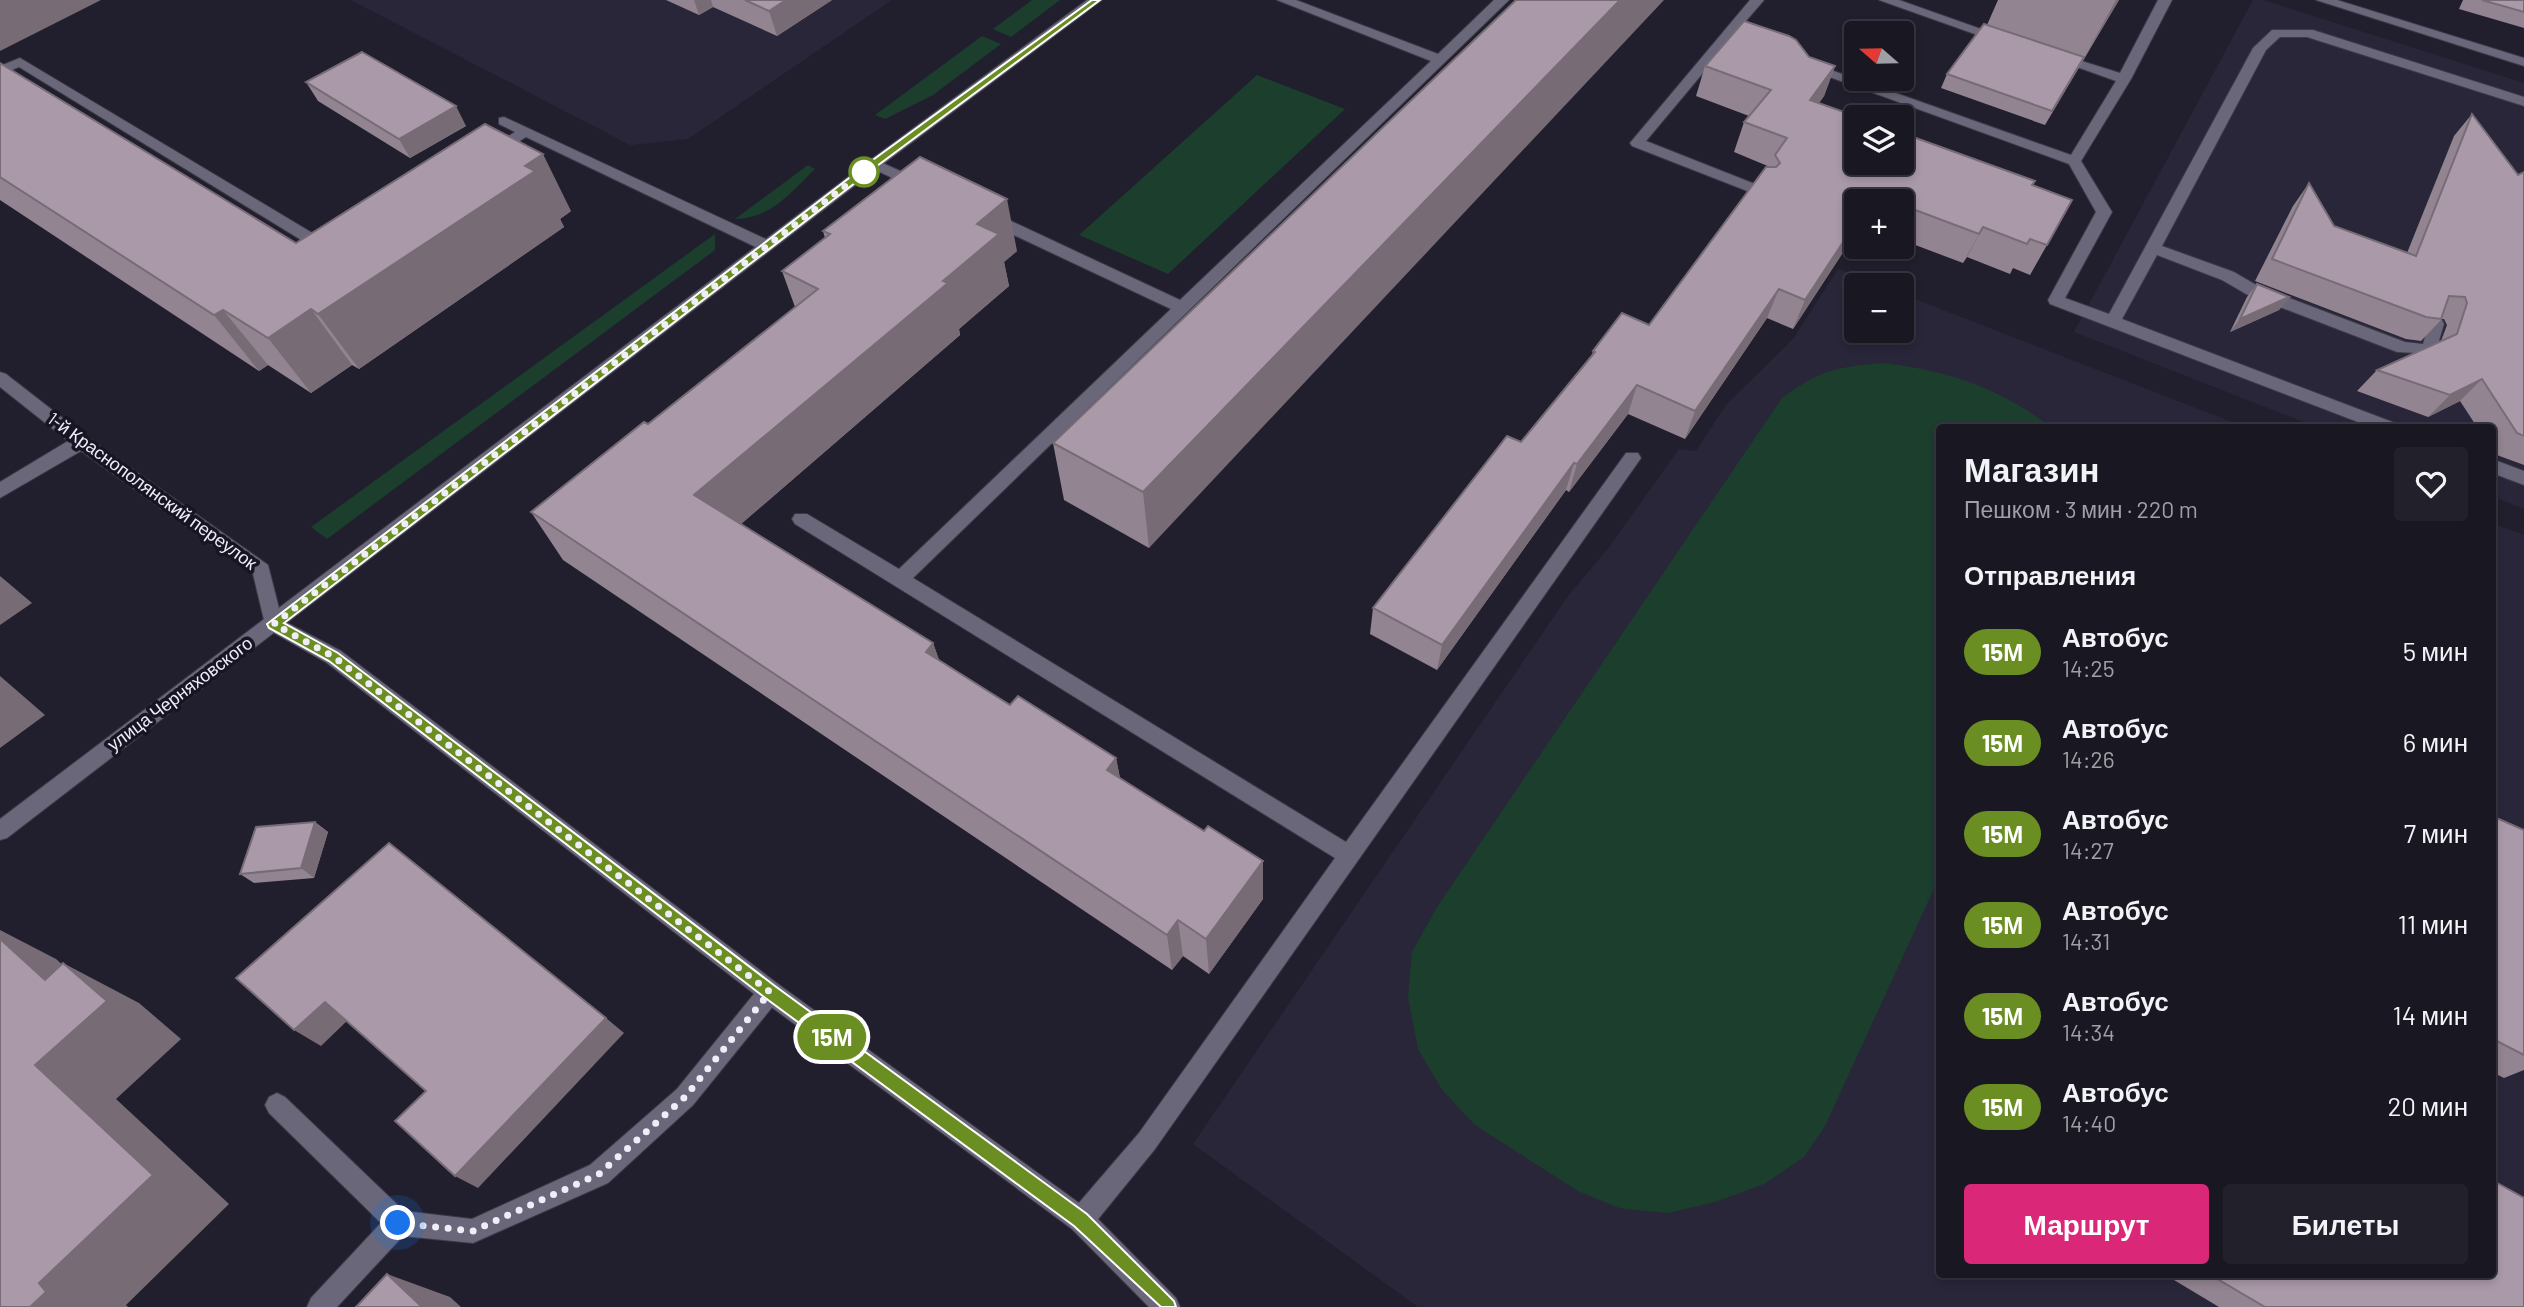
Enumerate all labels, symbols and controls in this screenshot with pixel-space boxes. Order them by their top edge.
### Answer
north arrow [1844,21,1914,91]
map controls [1844,21,1914,343]
button: layers [1844,105,1914,175]
unlabelled marker [849,157,879,187]
button: + [1844,189,1914,259]
button: − [1844,273,1914,343]
street label: 1-й Краснополянский переулок [44,407,262,574]
button: heart [2394,447,2468,521]
text: Магазин [1964,449,2099,489]
text: Пешком · 3 мин · 220 m [1964,495,2198,523]
text: Отправления [1964,559,2136,590]
text: Автобус [2062,621,2169,652]
street label: улица Черняховского [102,631,256,755]
text: 5 мин [2403,635,2468,666]
text: 15М [1982,637,2023,666]
text: 14:25 [2062,654,2115,682]
text: Автобус [2062,712,2169,743]
text: 6 мин [2403,726,2468,757]
text: 15М [1982,728,2023,757]
text: 14:26 [2062,745,2115,773]
text: Автобус [2062,803,2169,834]
text: 7 мин [2404,817,2468,848]
text: 15М [1982,819,2023,848]
text: 14:27 [2062,836,2114,864]
text: Автобус [2062,894,2169,925]
text: 11 мин [2398,908,2468,939]
text: 15М [1982,910,2023,939]
text: 14:31 [2062,927,2110,955]
text: Автобус [2062,985,2169,1016]
text: 14 мин [2393,999,2468,1030]
text: 15М [1982,1001,2023,1030]
line badge: 15М [792,1014,872,1060]
text: 14:34 [2062,1018,2115,1046]
text: 15М [811,1022,853,1051]
text: Автобус [2062,1076,2169,1107]
text: 20 мин [2387,1090,2468,1121]
text: 15М [1982,1092,2023,1121]
text: 14:40 [2062,1109,2116,1137]
button: Маршрут [1964,1184,2209,1264]
button: Билеты [2223,1184,2468,1264]
your location [380,1205,415,1240]

